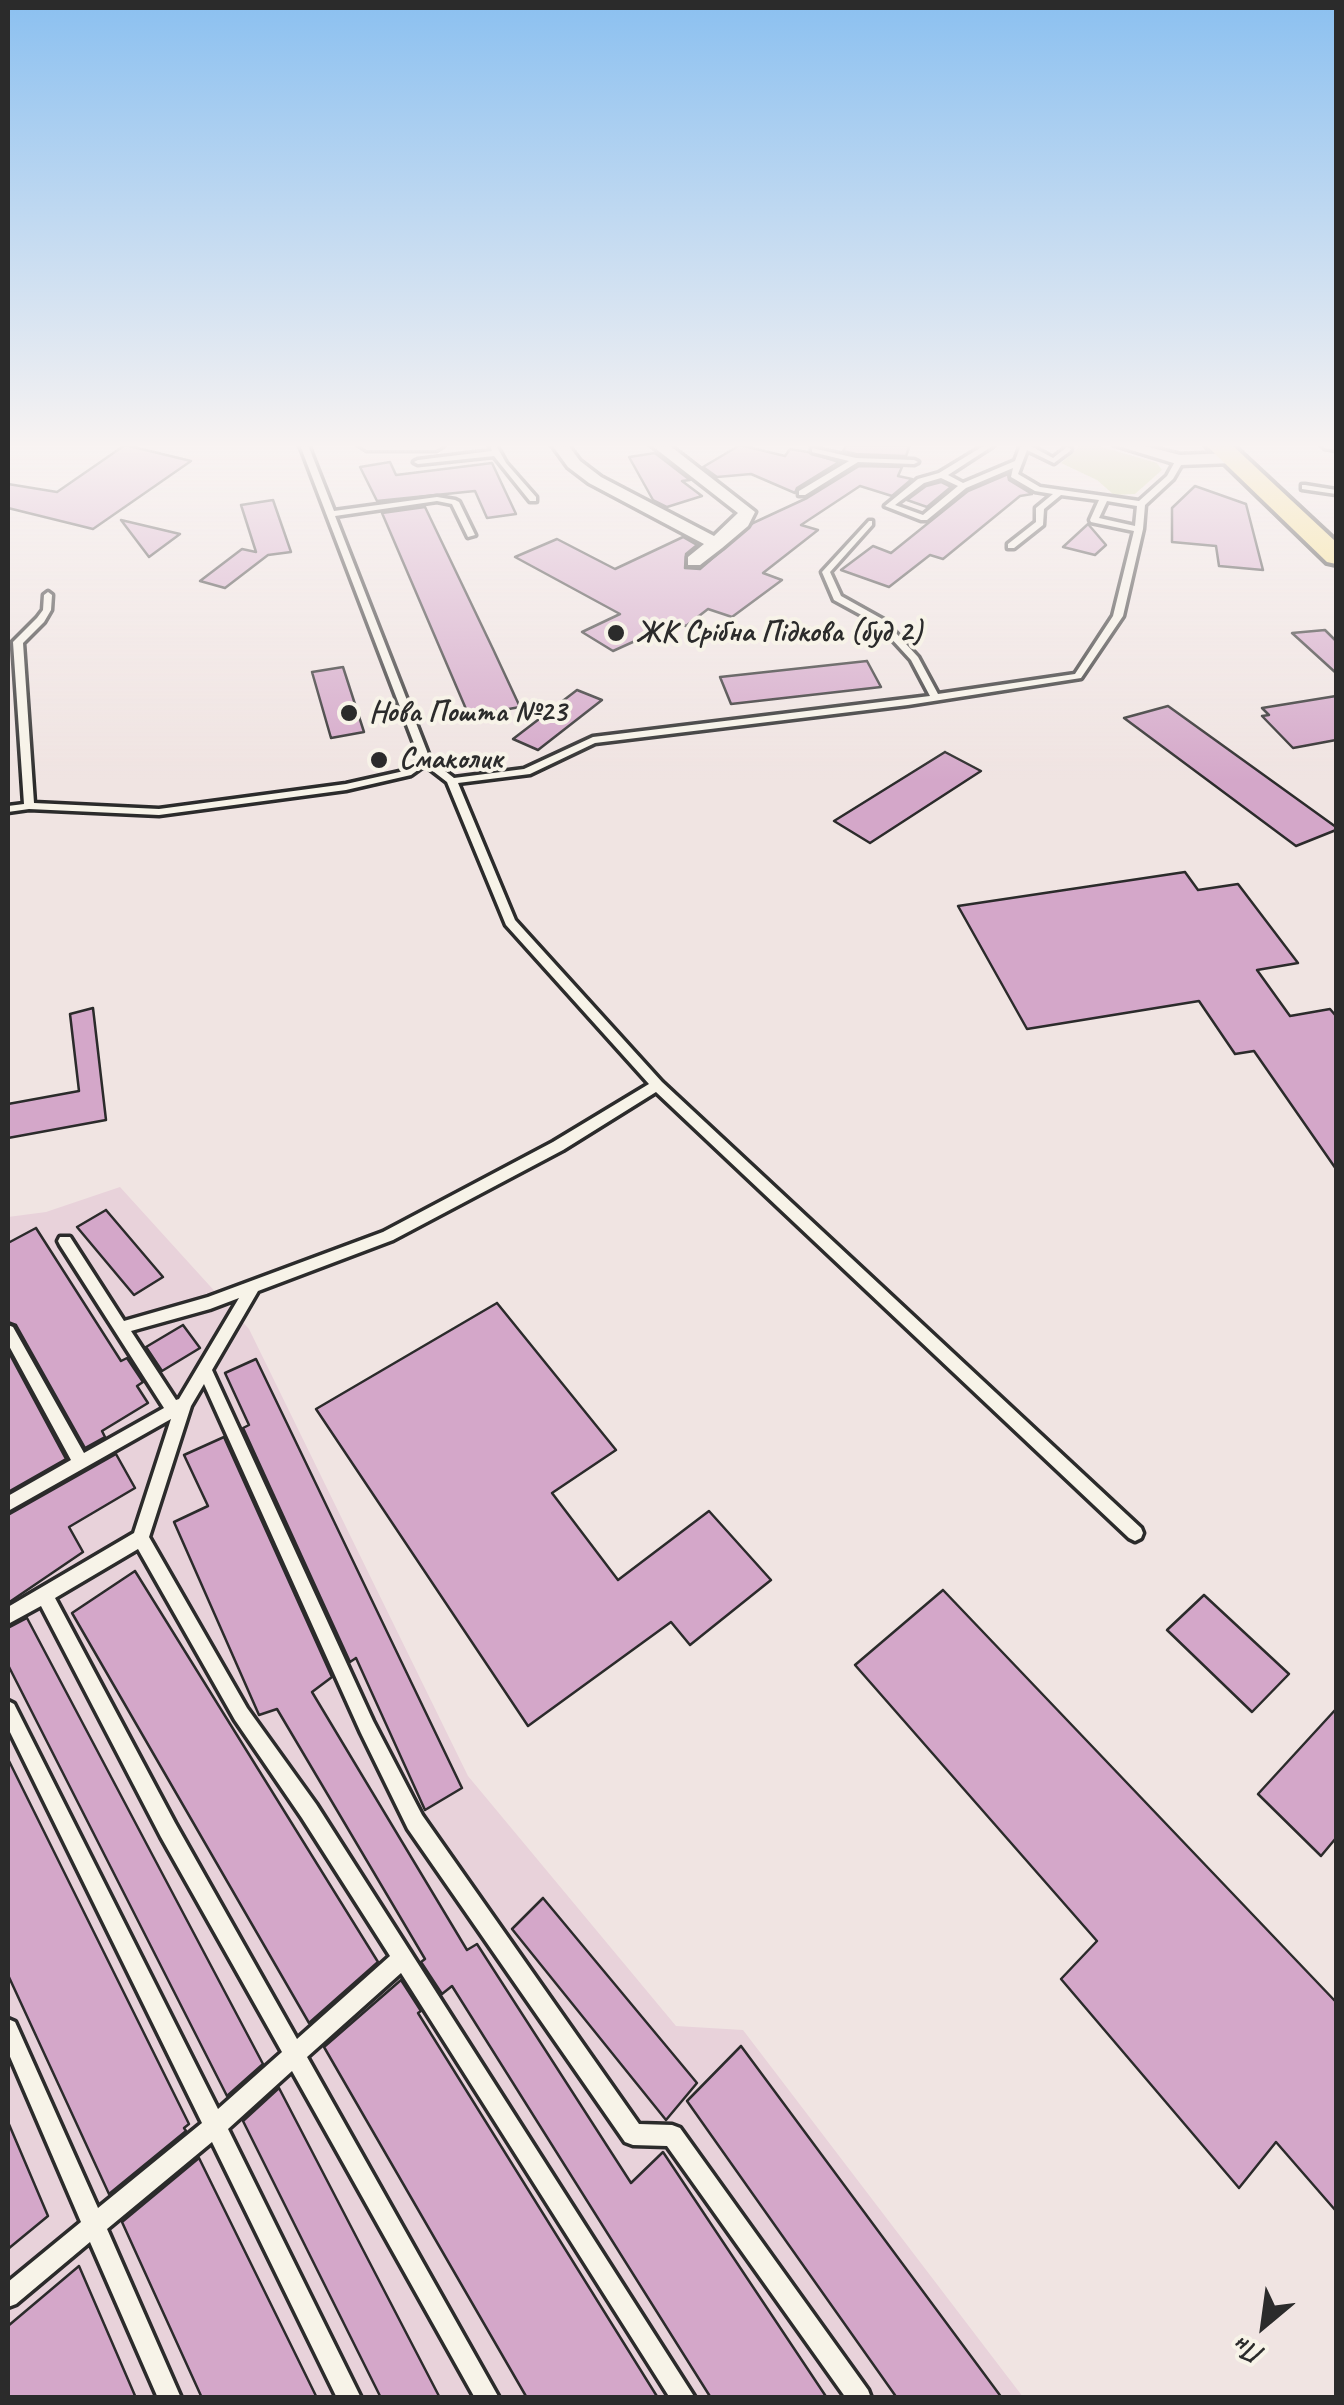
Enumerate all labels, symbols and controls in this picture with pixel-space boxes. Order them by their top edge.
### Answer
place label: ЖК Срібна Підкова (буд 2) [636,615,922,651]
marker: ЖК Срібна Підкова (буд 2) [605,622,627,644]
place label: Нова Пошта №23 [369,695,566,731]
marker: Нова Пошта №23 [338,702,360,724]
place label: Смаколик [399,742,502,778]
marker: Смаколик [368,749,390,771]
north arrow [1214,2275,1314,2375]
text: Пн [1228,2329,1271,2374]

